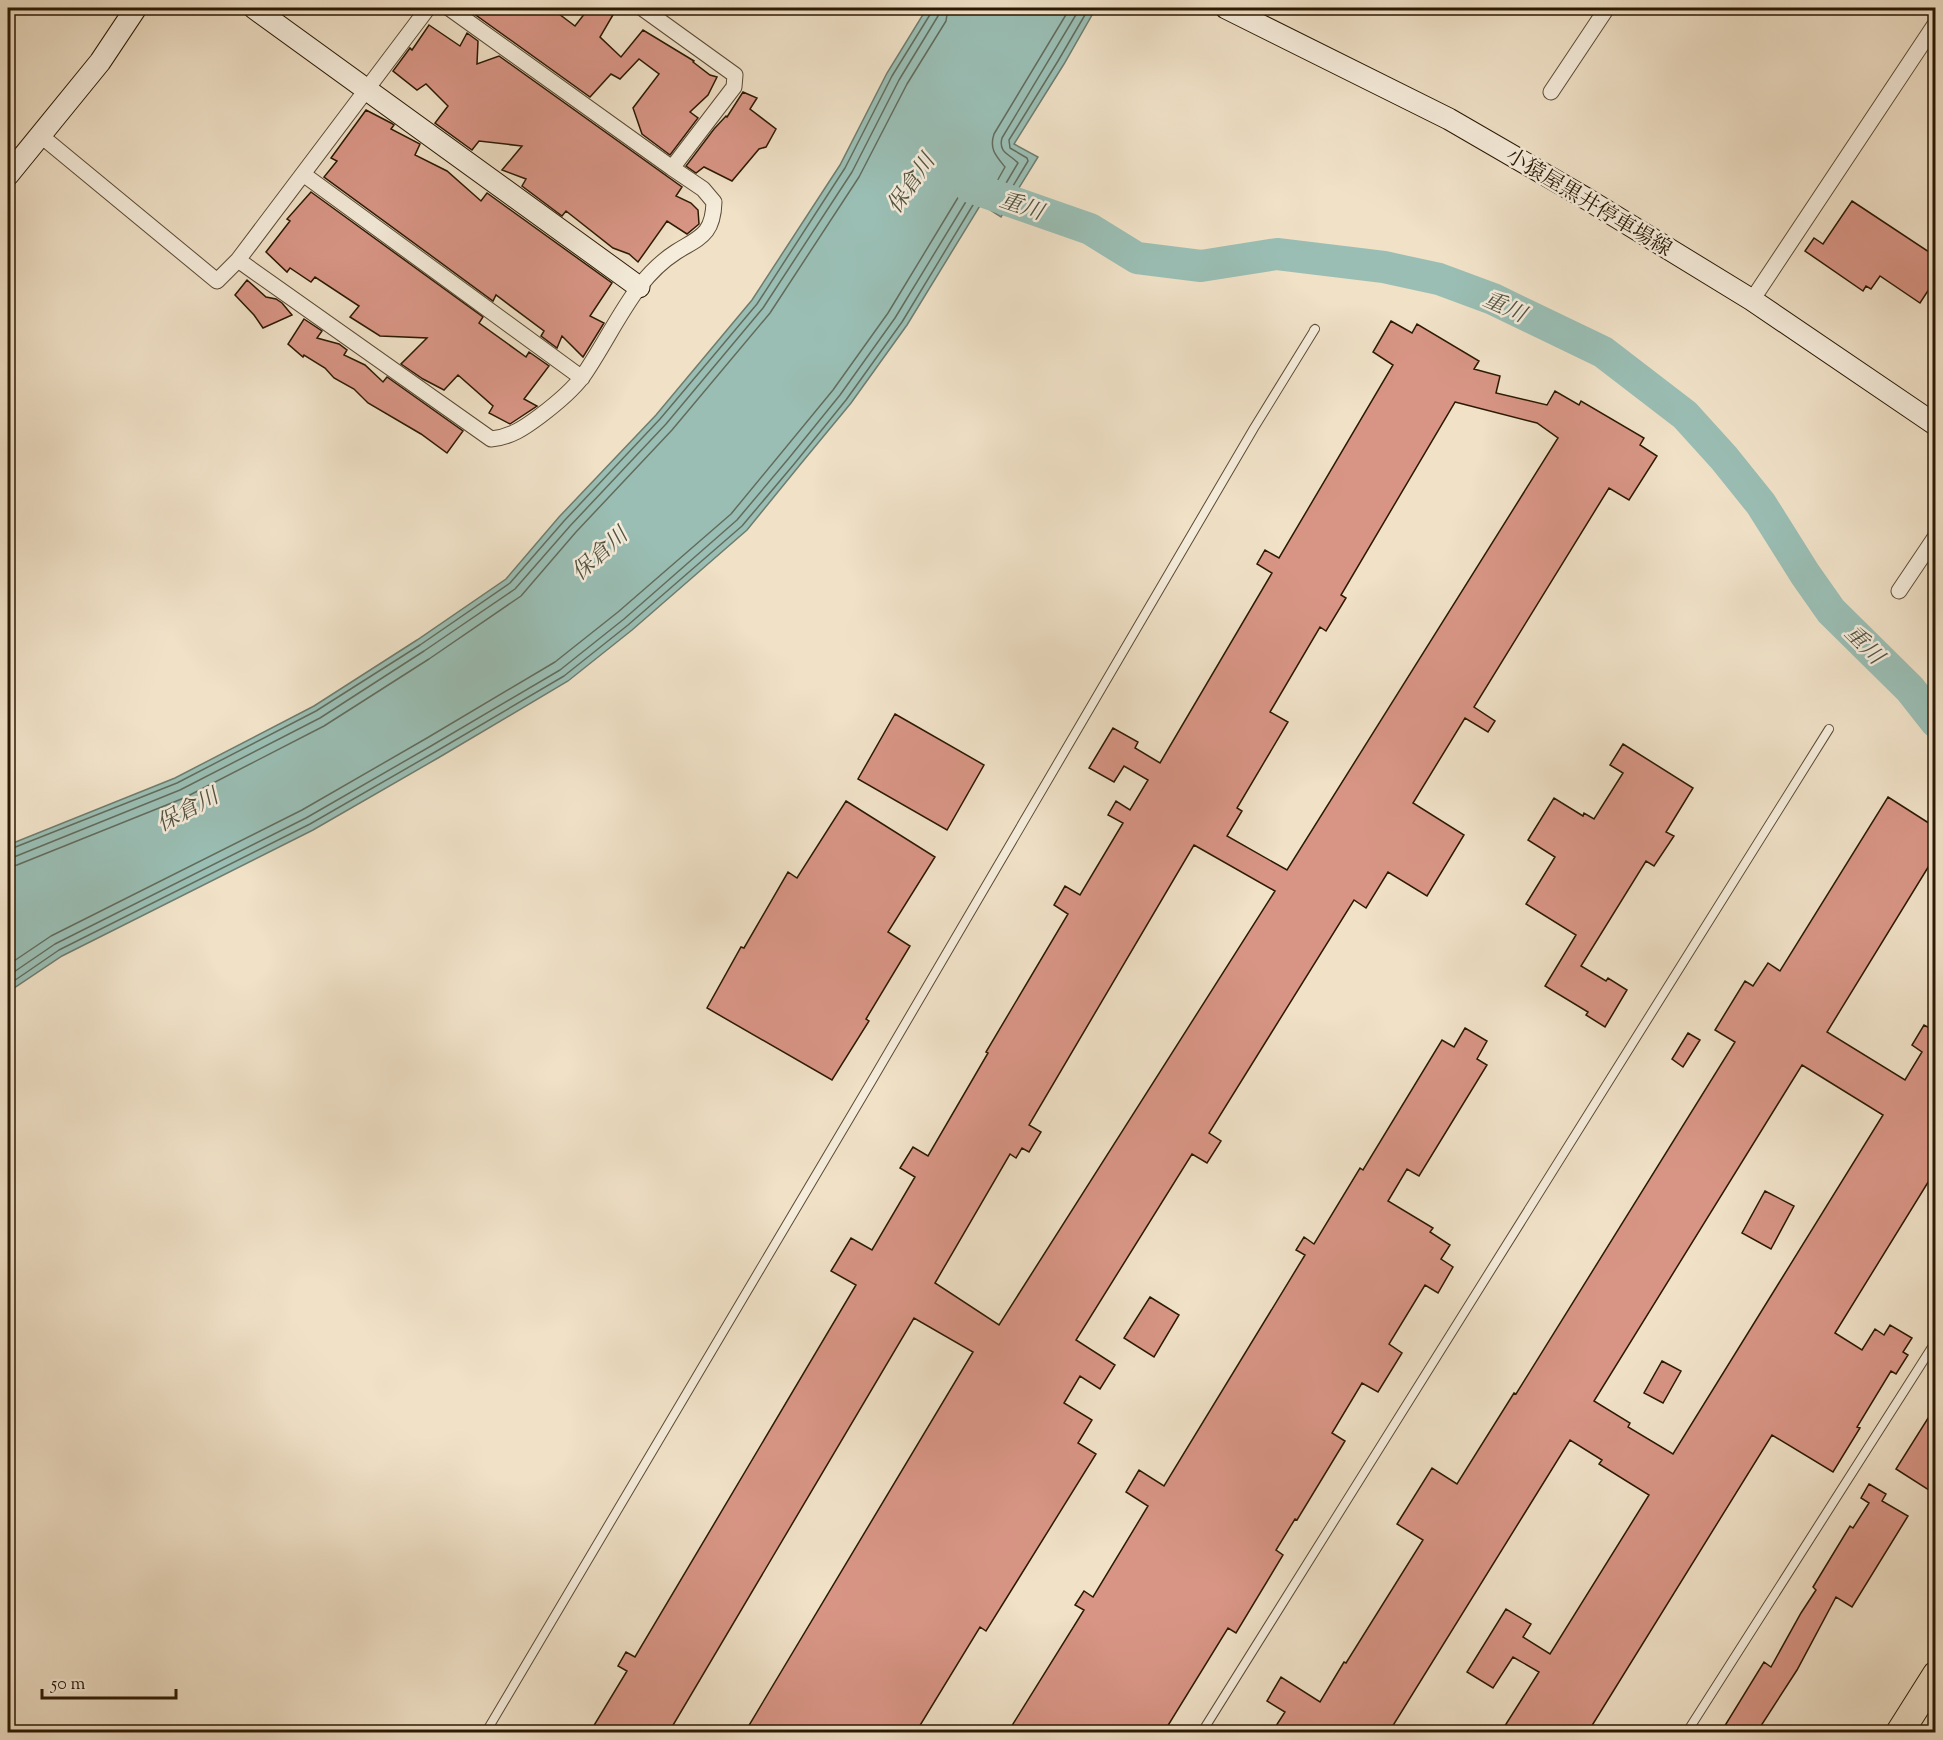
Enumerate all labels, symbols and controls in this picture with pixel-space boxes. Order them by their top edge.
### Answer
street label: 小猿屋黒井停車場線 [1499,142,1677,265]
water label: 保倉川 [880,147,946,221]
water label: 重川 [995,186,1049,231]
water label: 重川 [1477,285,1532,333]
water label: 保倉川 [566,520,638,589]
water label: 重川 [1836,619,1891,674]
water label: 保倉川 [152,781,227,841]
scale bar [42,1662,176,1700]
text: 50 m [50,1672,86,1698]

